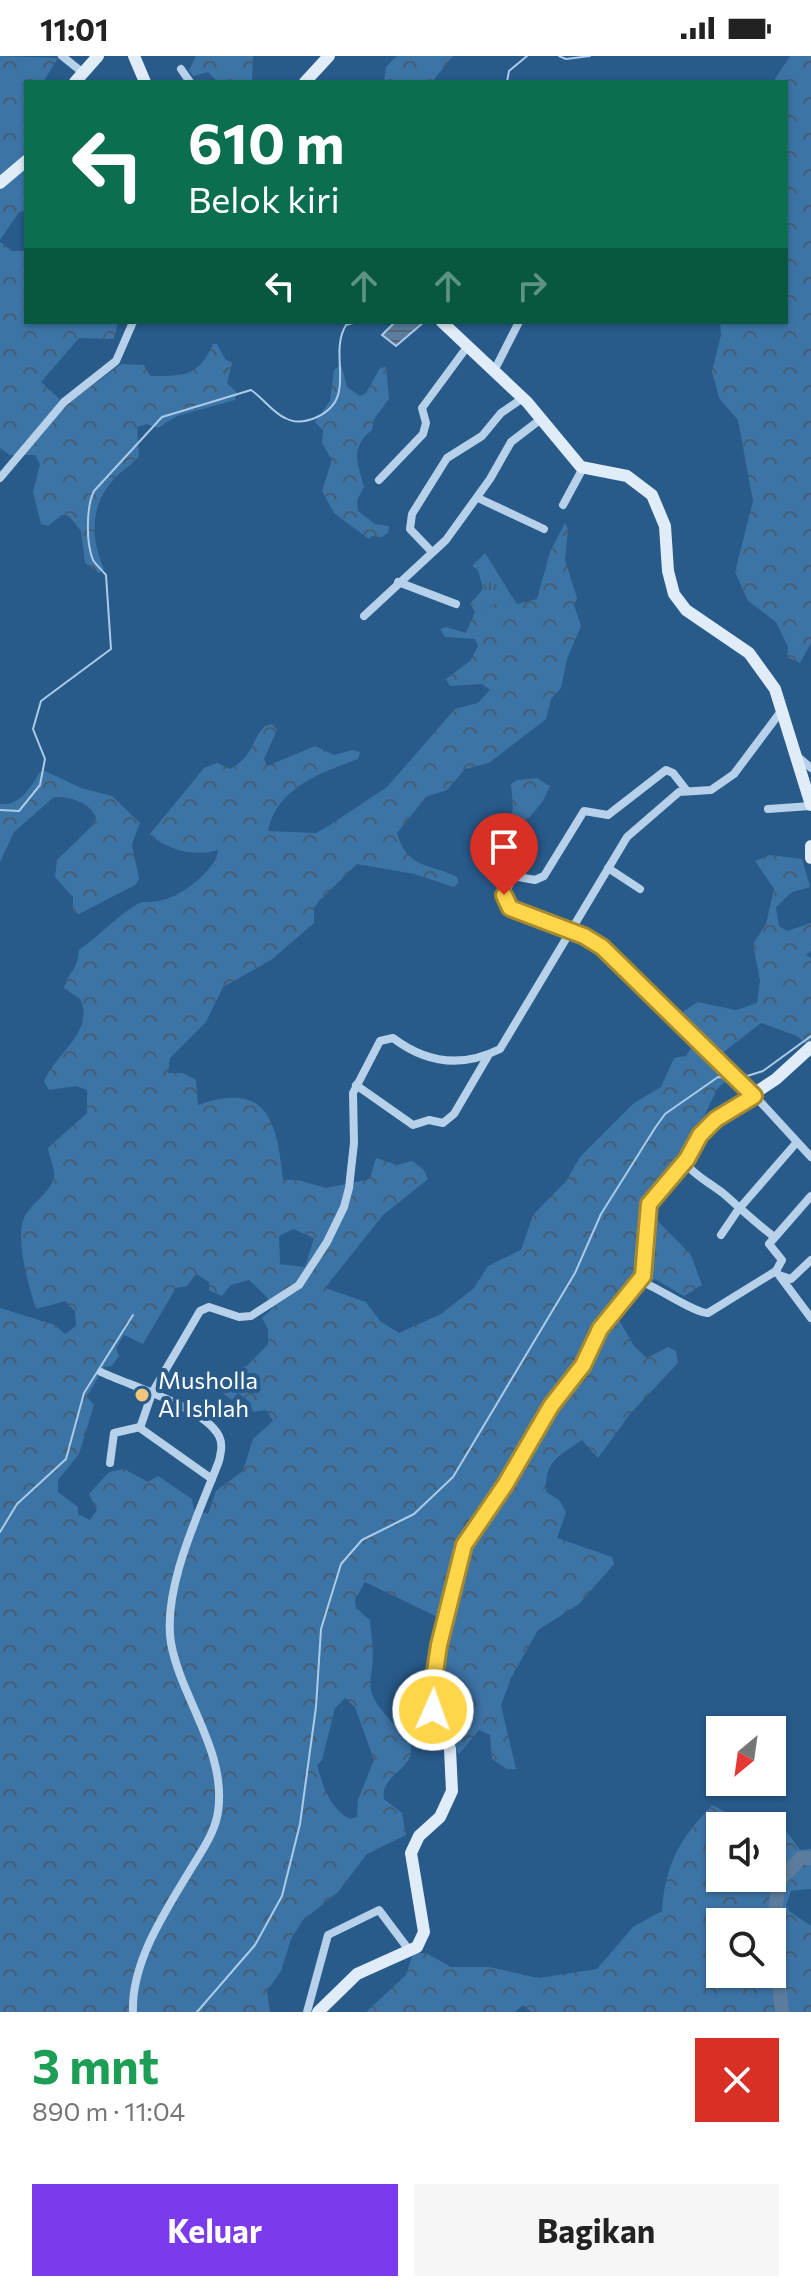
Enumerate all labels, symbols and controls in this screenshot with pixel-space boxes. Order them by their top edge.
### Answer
text: 11:01 [40,10,109,47]
text: 610 m [188,107,345,176]
icon: left [56,112,160,216]
text: Belok kiri [188,176,340,220]
icon: left [258,264,302,308]
icon: ahead [342,264,386,308]
icon: ahead [426,264,470,308]
icon: right [510,264,554,308]
pin [470,813,538,895]
icon: arrive [482,825,526,869]
place label: Musholla Al Ishlah [158,1365,258,1422]
marker: Musholla Al Ishlah [133,1386,151,1404]
position arrow [391,1668,475,1752]
north arrow [706,1716,786,1796]
map controls [706,1716,786,1988]
button: sound [706,1812,786,1892]
button: search [706,1908,786,1988]
text: 3 mnt [32,2035,159,2094]
button: close [695,2038,779,2122]
text: 890 m · 11:04 [32,2095,185,2126]
button: Keluar [32,2184,398,2276]
button: Bagikan [414,2184,779,2276]

